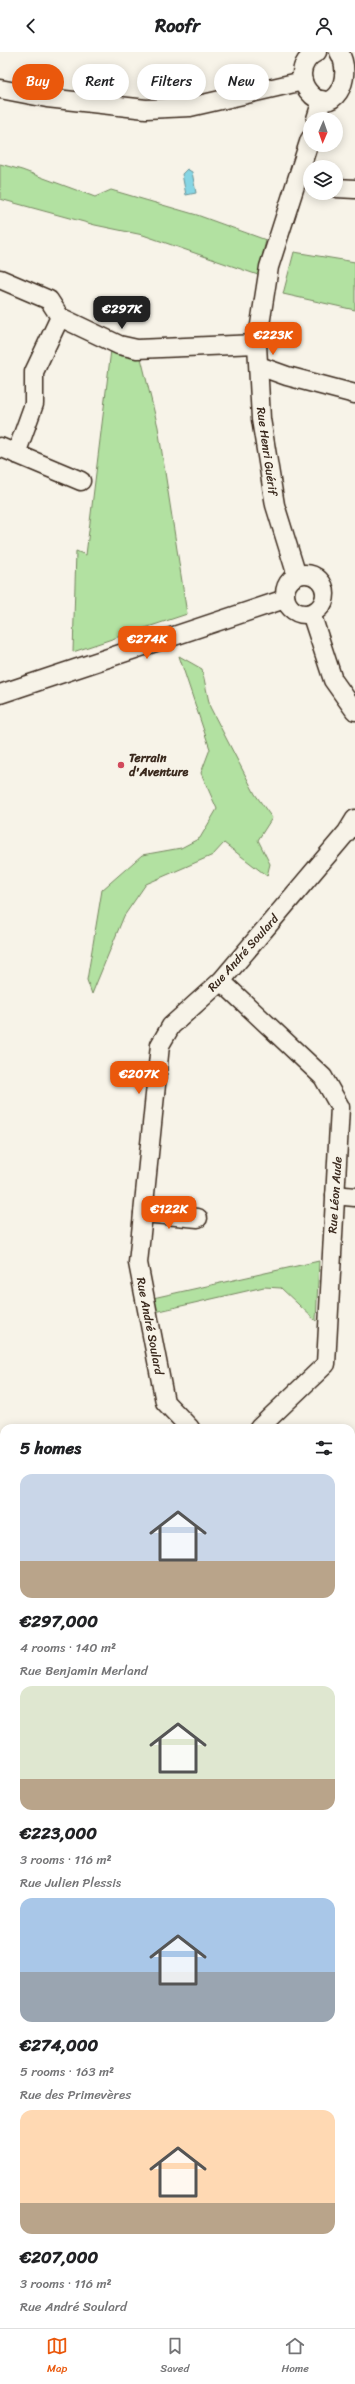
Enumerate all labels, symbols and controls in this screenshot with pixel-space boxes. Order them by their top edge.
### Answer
text: Roofr [155,10,200,42]
icon: back [20,15,42,37]
icon: person [313,15,335,37]
chip: Buy [12,64,64,100]
chip: Rent [72,64,129,100]
chip: Filters [137,64,206,100]
chip: New [214,64,269,100]
north arrow [303,112,343,152]
map controls [303,112,343,200]
button: layers [303,160,343,200]
pin: €297K [94,296,150,330]
text: €297K [102,297,142,320]
pin: €223K [245,322,301,356]
text: €223K [254,323,292,346]
street label: Rue Henri Guérif [250,406,284,498]
pin: €274K [119,626,175,660]
text: €274K [127,627,167,650]
place label: Terrain d'Aventure [129,747,189,783]
marker: Terrain d'Aventure [116,760,126,770]
street label: Rue André Soulard [202,908,285,997]
pin: €207K [111,1061,167,1095]
text: €207K [119,1062,159,1085]
street label: Rue Léon Aude [321,1156,349,1234]
pin: €122K [141,1196,197,1230]
text: €122K [150,1197,188,1220]
street label: Rue André Soulard [130,1275,170,1377]
text: 5 homes [20,1433,81,1463]
icon: filters [313,1437,335,1459]
icon: home [142,1500,214,1572]
text: €297,000 [20,1606,98,1636]
text: 4 rooms · 140 m² [20,1636,116,1659]
text: Rue Benjamin Merland [20,1659,148,1682]
icon: home [142,1712,214,1784]
text: €223,000 [20,1818,97,1848]
text: 3 rooms · 116 m² [20,1848,112,1871]
text: Rue Julien Plessis [20,1871,121,1894]
icon: home [142,1924,214,1996]
text: €274,000 [20,2030,98,2060]
text: 5 rooms · 163 m² [20,2060,114,2083]
text: Rue des Primevères [20,2083,131,2106]
icon: home [142,2136,214,2208]
text: €207,000 [20,2242,98,2272]
text: 3 rooms · 116 m² [20,2272,112,2295]
text: Rue André Soulard [20,2295,127,2318]
tab: Map [46,2335,68,2378]
tab: Saved [160,2335,189,2378]
tab: Home [281,2335,309,2378]

